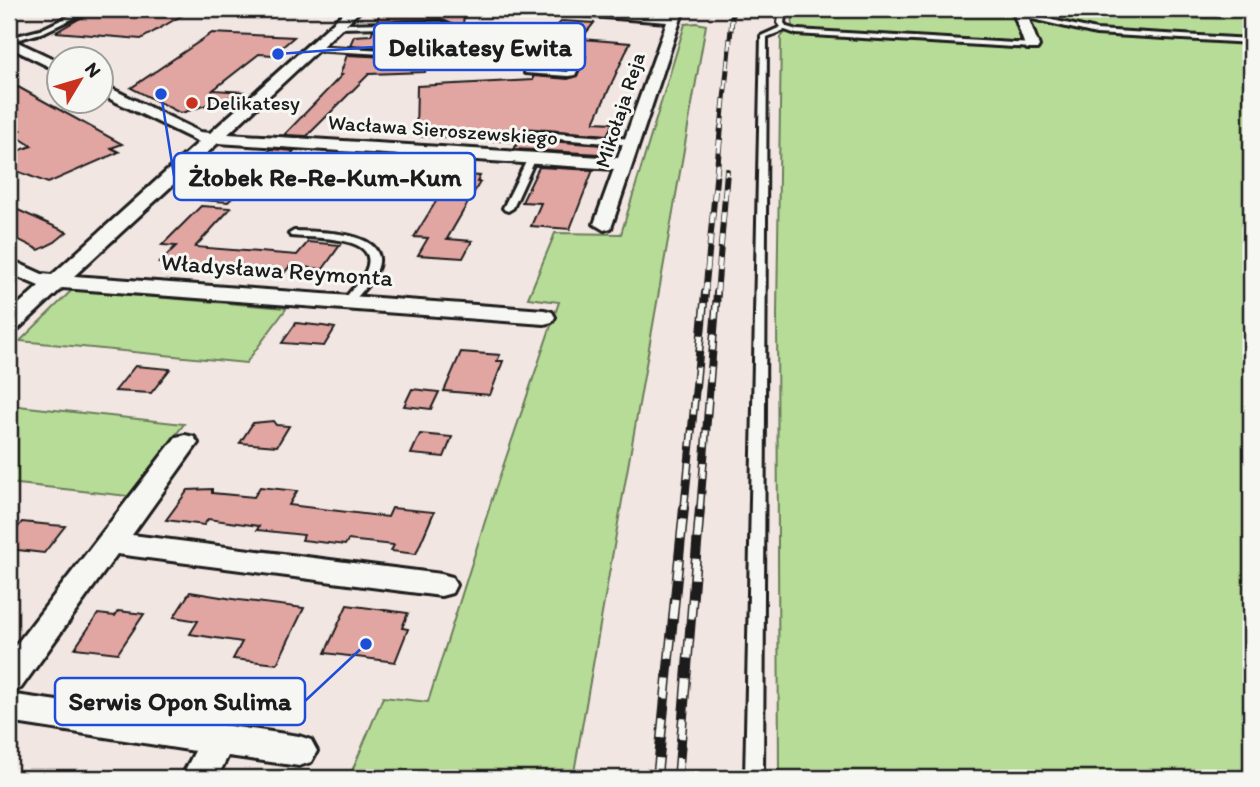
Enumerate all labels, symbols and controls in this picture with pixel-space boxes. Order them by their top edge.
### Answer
callout: Delikatesy Ewita [374,23,585,70]
text: Delikatesy Ewita [388,31,573,63]
north arrow [46,46,116,116]
street label: Mikołaja Reja [589,49,650,171]
text: N [80,58,106,82]
place label: Delikatesy [206,90,300,115]
marker: Delikatesy [184,95,200,111]
street label: Wacława Sieroszewskiego [327,109,559,150]
callout: Żłobek Re-Re-Kum-Kum [174,153,475,200]
text: Żłobek Re-Re-Kum-Kum [188,161,463,193]
street label: Władysława Reymonta [160,247,395,292]
callout: Serwis Opon Sulima [55,678,305,725]
text: Serwis Opon Sulima [68,685,292,717]

